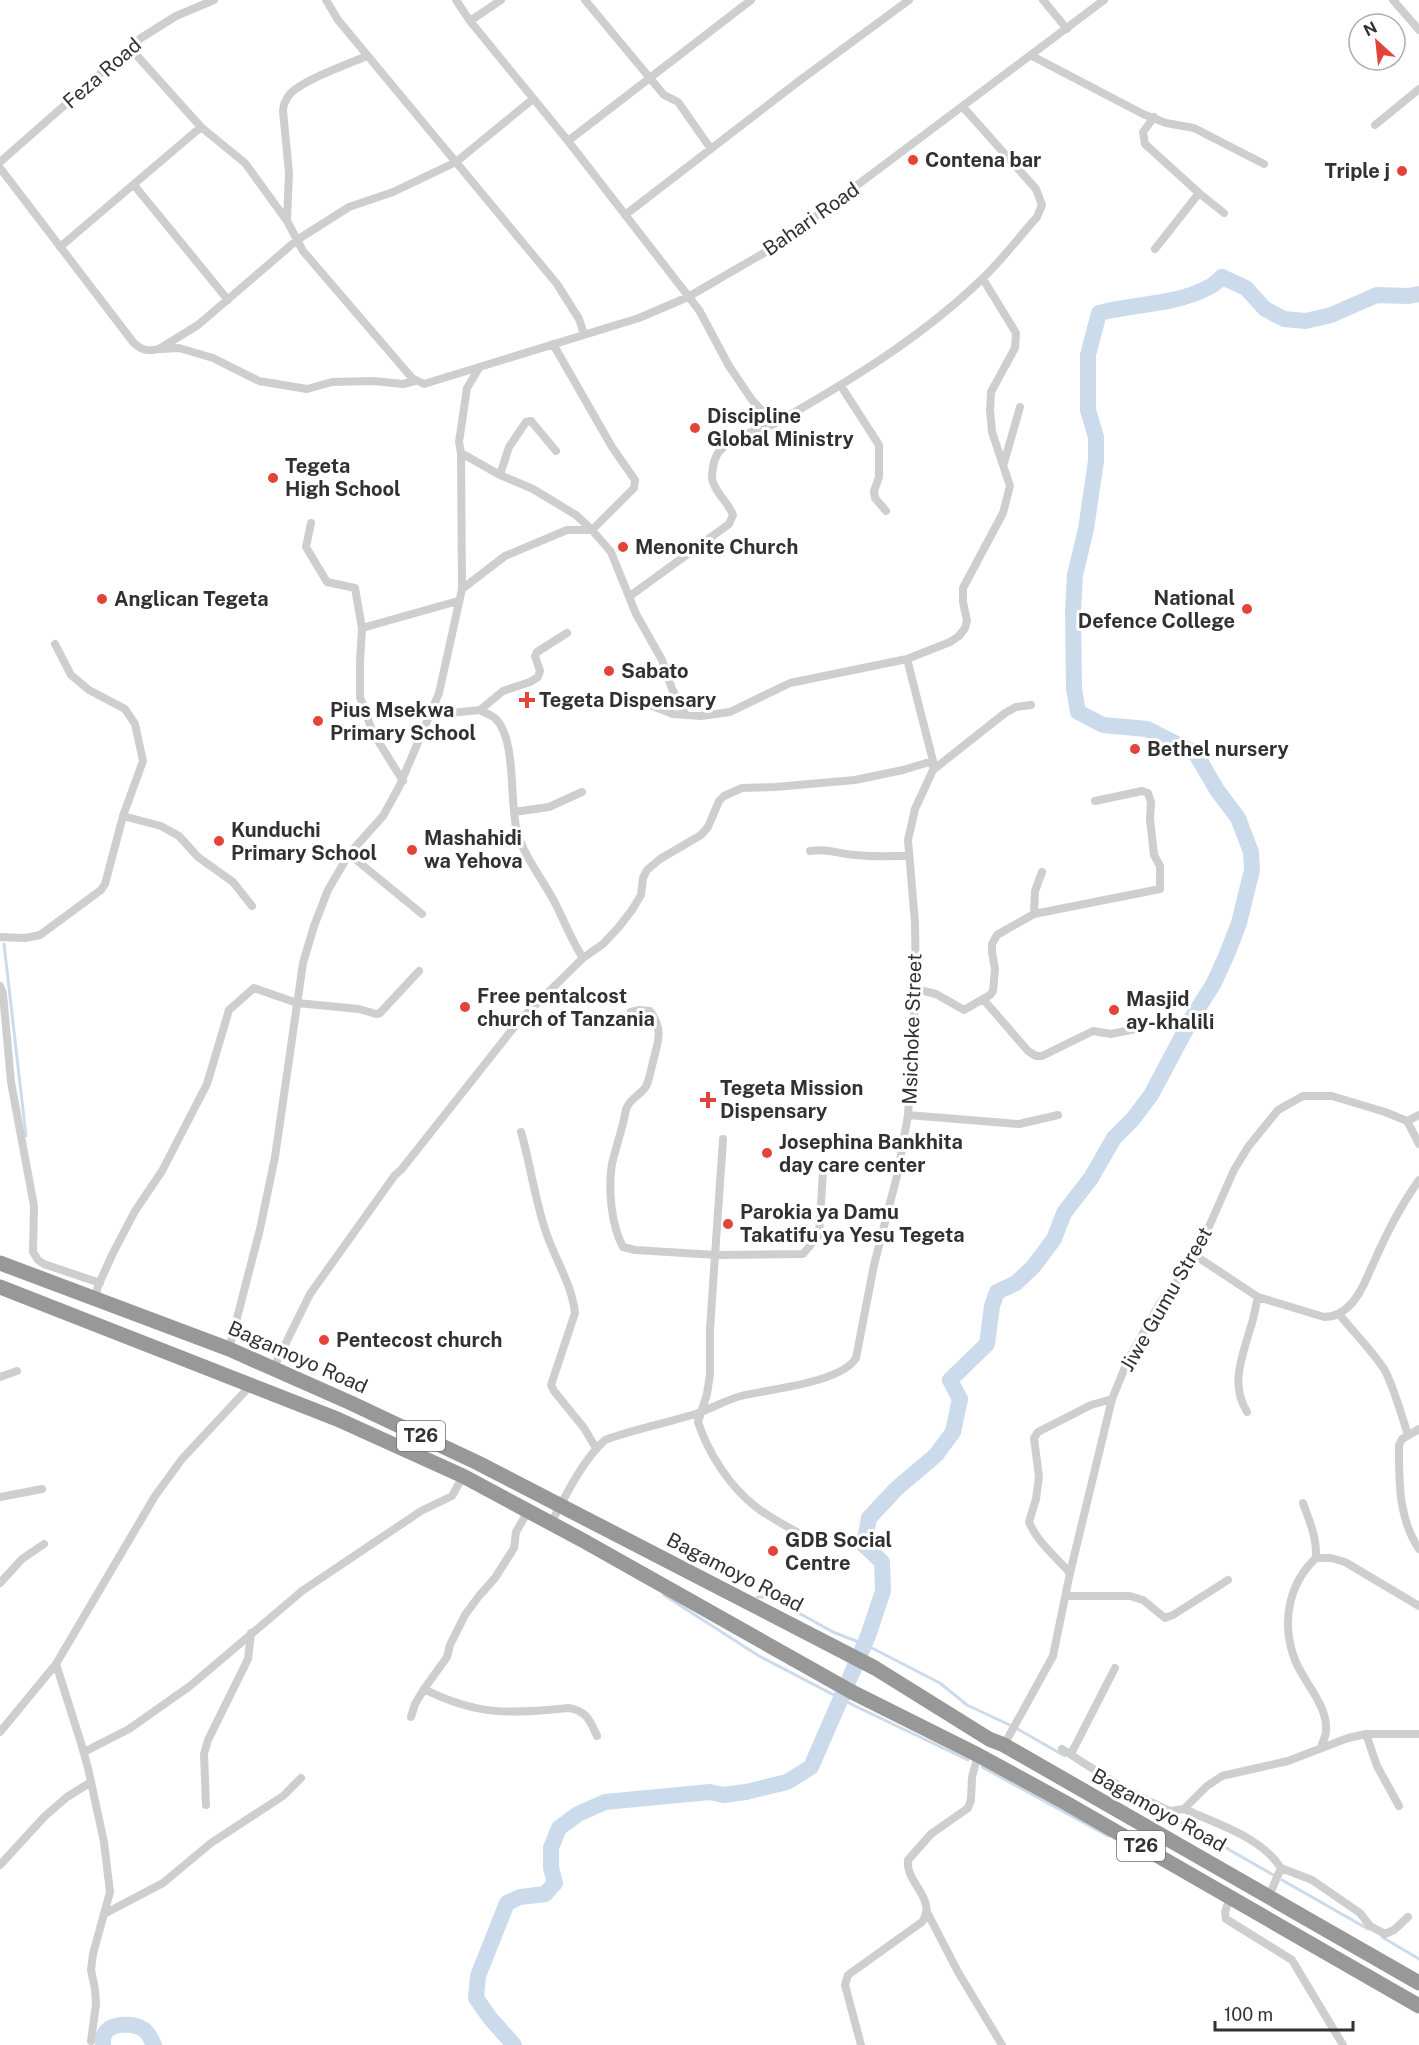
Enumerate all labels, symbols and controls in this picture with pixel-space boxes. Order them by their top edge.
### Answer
north arrow [1347,12,1407,72]
text: N [1361,18,1380,40]
street label: Feza Road [58,33,146,113]
place label: Contena bar [925,148,1041,172]
marker: Contena bar [906,153,920,167]
place label: Triple j [1324,159,1390,183]
marker: Triple j [1395,164,1409,178]
street label: Bahari Road [758,177,864,261]
place label: Discipline Global Ministry [707,404,854,451]
marker: Discipline Global Ministry [688,421,702,435]
place label: Tegeta High School [285,454,401,501]
marker: Tegeta High School [266,471,280,485]
place label: Menonite Church [635,535,798,559]
marker: Menonite Church [616,540,630,554]
place label: National Defence College [1078,586,1235,633]
place label: Anglican Tegeta [114,587,269,611]
marker: Anglican Tegeta [95,592,109,606]
marker: National Defence College [1240,602,1254,616]
place label: Sabato [621,659,689,683]
marker: Sabato [602,664,616,678]
place label: Tegeta Dispensary [539,688,716,712]
marker: Tegeta Dispensary [520,693,534,707]
place label: Pius Msekwa Primary School [330,698,476,745]
marker: Pius Msekwa Primary School [311,714,325,728]
place label: Bethel nursery [1147,737,1289,761]
marker: Bethel nursery [1128,742,1142,756]
place label: Kunduchi Primary School [231,818,377,865]
place label: Mashahidi wa Yehova [424,826,523,873]
marker: Kunduchi Primary School [212,834,226,848]
marker: Mashahidi wa Yehova [405,843,419,857]
street label: Msichoke Street [897,953,927,1105]
place label: Free pentalcost church of Tanzania [477,984,655,1031]
place label: Masjid ay-khalili [1126,987,1214,1034]
marker: Free pentalcost church of Tanzania [458,1000,472,1014]
marker: Masjid ay-khalili [1107,1003,1121,1017]
place label: Tegeta Mission Dispensary [720,1076,863,1123]
marker: Tegeta Mission Dispensary [701,1093,715,1107]
place label: Josephina Bankhita day care center [779,1130,963,1177]
marker: Josephina Bankhita day care center [760,1146,774,1160]
place label: Parokia ya Damu Takatifu ya Yesu Tegeta [740,1200,965,1247]
marker: Parokia ya Damu Takatifu ya Yesu Tegeta [721,1217,735,1231]
street label: Jiwe Gumu Street [1115,1223,1217,1375]
street label: Bagamoyo Road [225,1316,371,1398]
place label: Pentecost church [336,1328,502,1352]
marker: Pentecost church [317,1333,331,1347]
road number: T26 [397,1421,445,1451]
street label: Bagamoyo Road [663,1527,807,1617]
place label: GDB Social Centre [785,1528,892,1575]
marker: GDB Social Centre [766,1544,780,1558]
street label: Bagamoyo Road [1088,1763,1230,1857]
road number: T26 [1117,1831,1165,1861]
scale bar [1215,1994,1353,2032]
text: 100 m [1224,2004,1273,2025]

